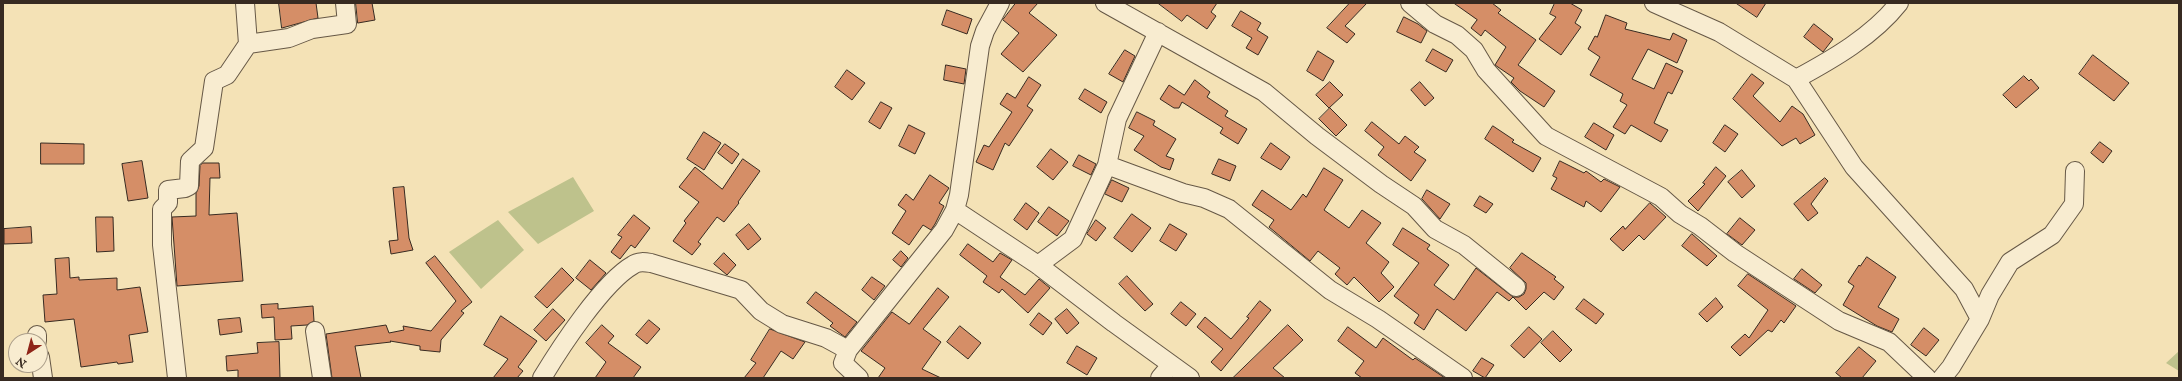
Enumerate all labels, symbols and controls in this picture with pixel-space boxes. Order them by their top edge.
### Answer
north arrow [8,333,48,373]
text: N [14,353,30,370]

